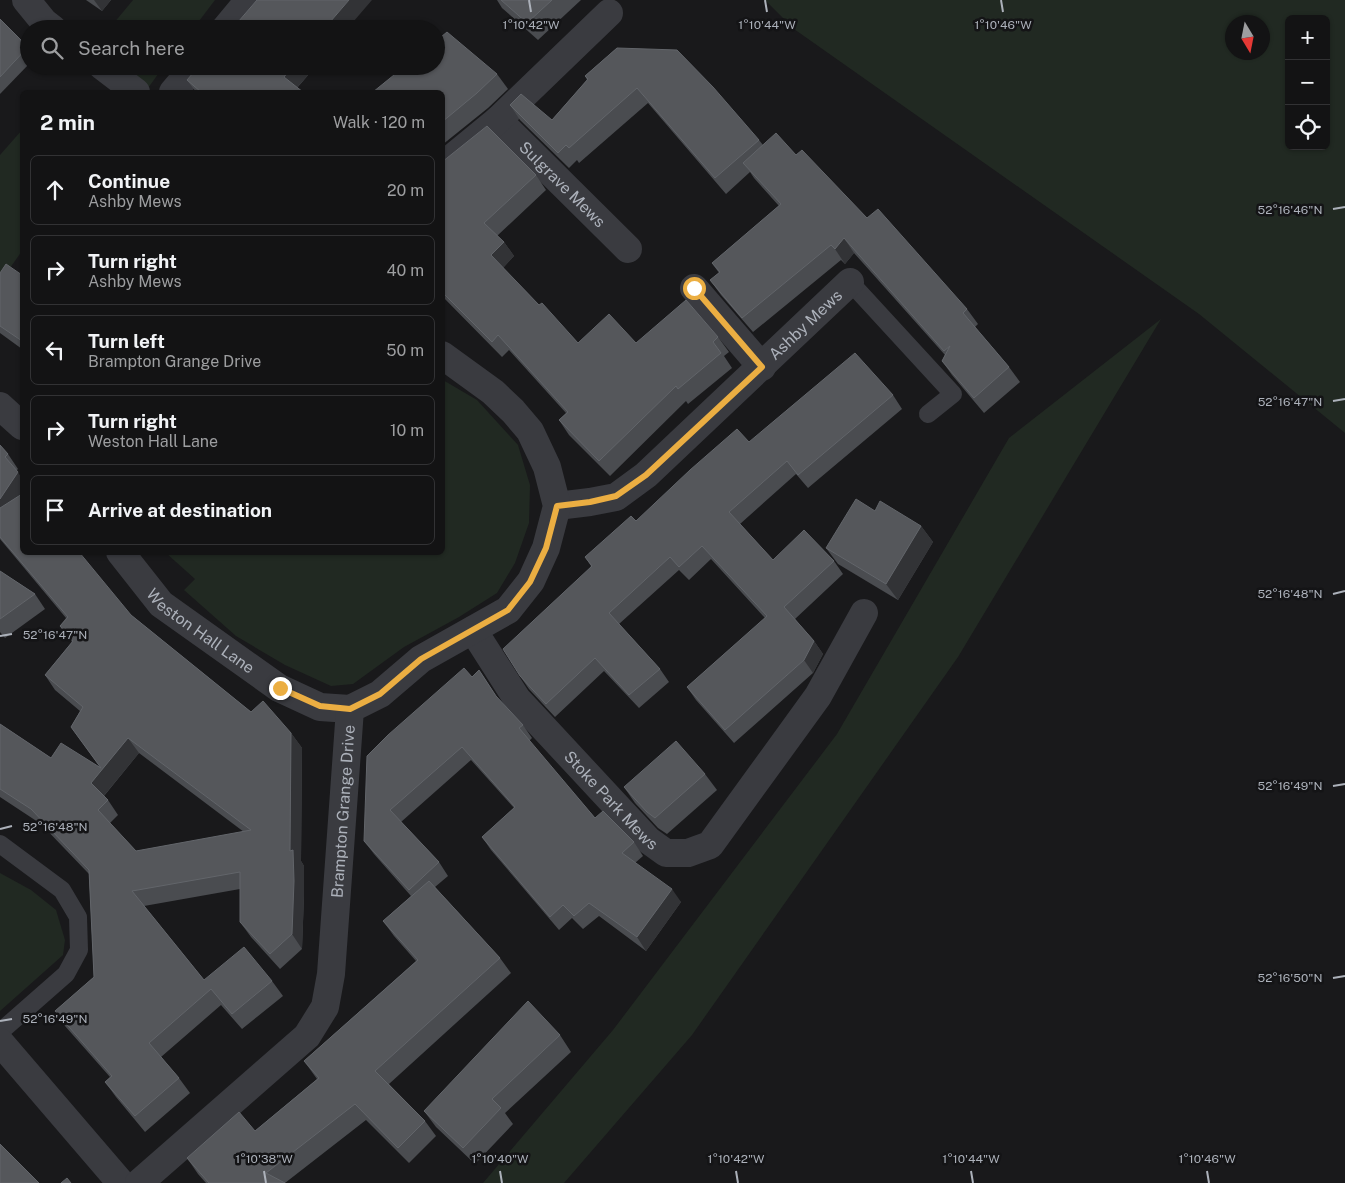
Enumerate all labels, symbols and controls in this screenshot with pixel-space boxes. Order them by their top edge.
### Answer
north arrow [1225,15,1270,60]
map controls [1285,15,1330,150]
button: + [1285,15,1330,60]
text: 1°10'42"W [503,18,560,32]
text: 1°10'44"W [738,18,796,32]
text: 1°10'46"W [974,18,1032,32]
search box [20,20,445,75]
icon: search [38,34,66,62]
text: Search here [78,37,185,59]
button: − [1285,60,1330,105]
button: locate [1285,105,1330,150]
text: 2 min [40,110,95,135]
text: Walk · 120 m [333,113,425,132]
street label: Sulgrave Mews [515,137,610,231]
text: Continue [88,170,170,192]
icon: ahead [41,176,69,204]
text: 20 m [387,181,424,200]
text: Ashby Mews [88,192,182,211]
text: 52°16'46"N [1258,203,1322,217]
text: Turn right [88,250,177,272]
icon: right [41,256,69,284]
text: 40 m [386,261,424,280]
text: Ashby Mews [88,272,182,291]
route start [683,277,706,300]
street label: Ashby Mews [765,285,846,364]
text: Turn left [88,330,165,352]
icon: left [41,336,69,364]
text: 50 m [386,341,424,360]
text: Brampton Grange Drive [88,352,261,371]
text: 52°16'47"N [1258,395,1322,409]
text: Turn right [88,410,177,432]
icon: right [41,416,69,444]
text: 10 m [390,421,424,440]
text: Weston Hall Lane [88,432,218,451]
icon: arrive [41,496,69,524]
text: Arrive at destination [88,499,272,521]
street label: Weston Hall Lane [143,584,258,677]
text: 52°16'48"N [1257,587,1323,601]
text: 52°16'47"N [23,628,87,642]
route end [269,677,292,700]
street label: Brampton Grange Drive [327,724,358,899]
street label: Stoke Park Mews [560,747,662,854]
text: 52°16'49"N [1258,779,1322,793]
text: 52°16'48"N [22,820,88,834]
text: 52°16'50"N [1258,971,1322,985]
text: 52°16'49"N [23,1012,87,1026]
text: 1°10'38"W [235,1152,293,1166]
text: 1°10'40"W [471,1152,529,1166]
text: 1°10'42"W [708,1152,765,1166]
text: 1°10'44"W [942,1152,1000,1166]
text: 1°10'46"W [1178,1152,1236,1166]

